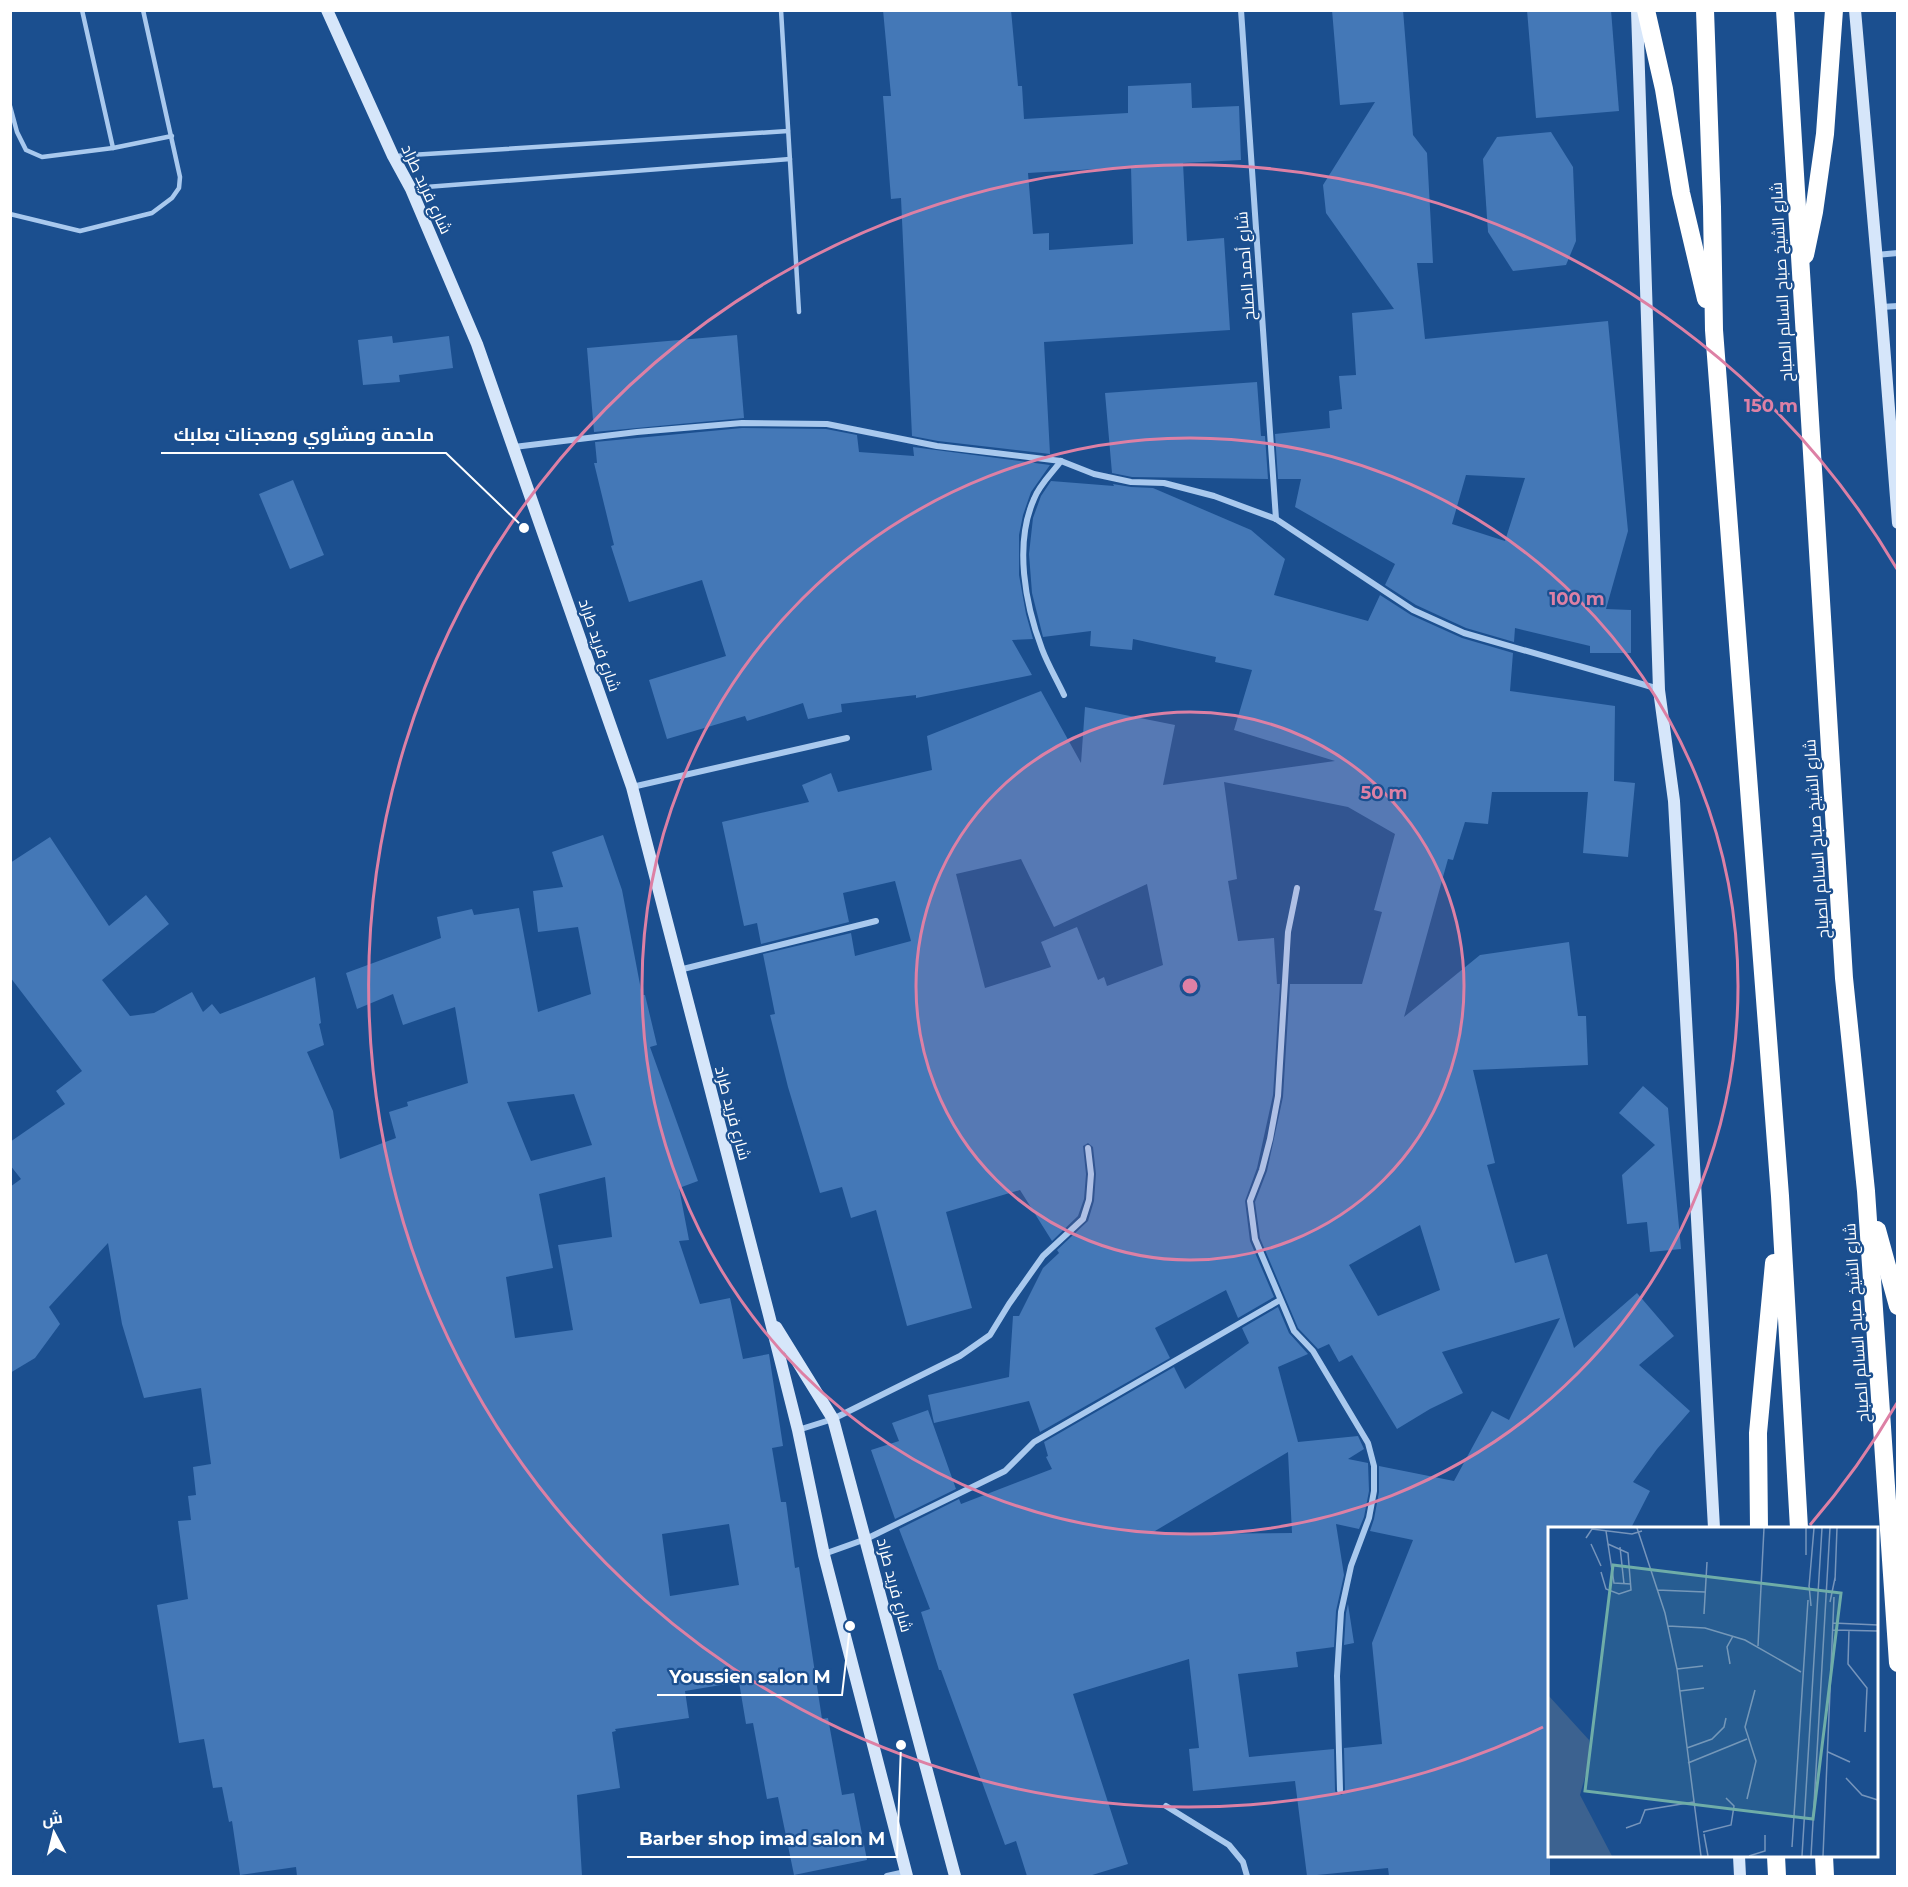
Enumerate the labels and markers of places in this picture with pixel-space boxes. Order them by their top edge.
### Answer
callout: ملحمة ومشاوي ومعجنات بعلبك [161,417,446,453]
centre of rings [1180,976,1200,996]
callout: Youssien salon M [657,1659,842,1695]
callout: Barber shop imad salon M [627,1821,897,1857]

